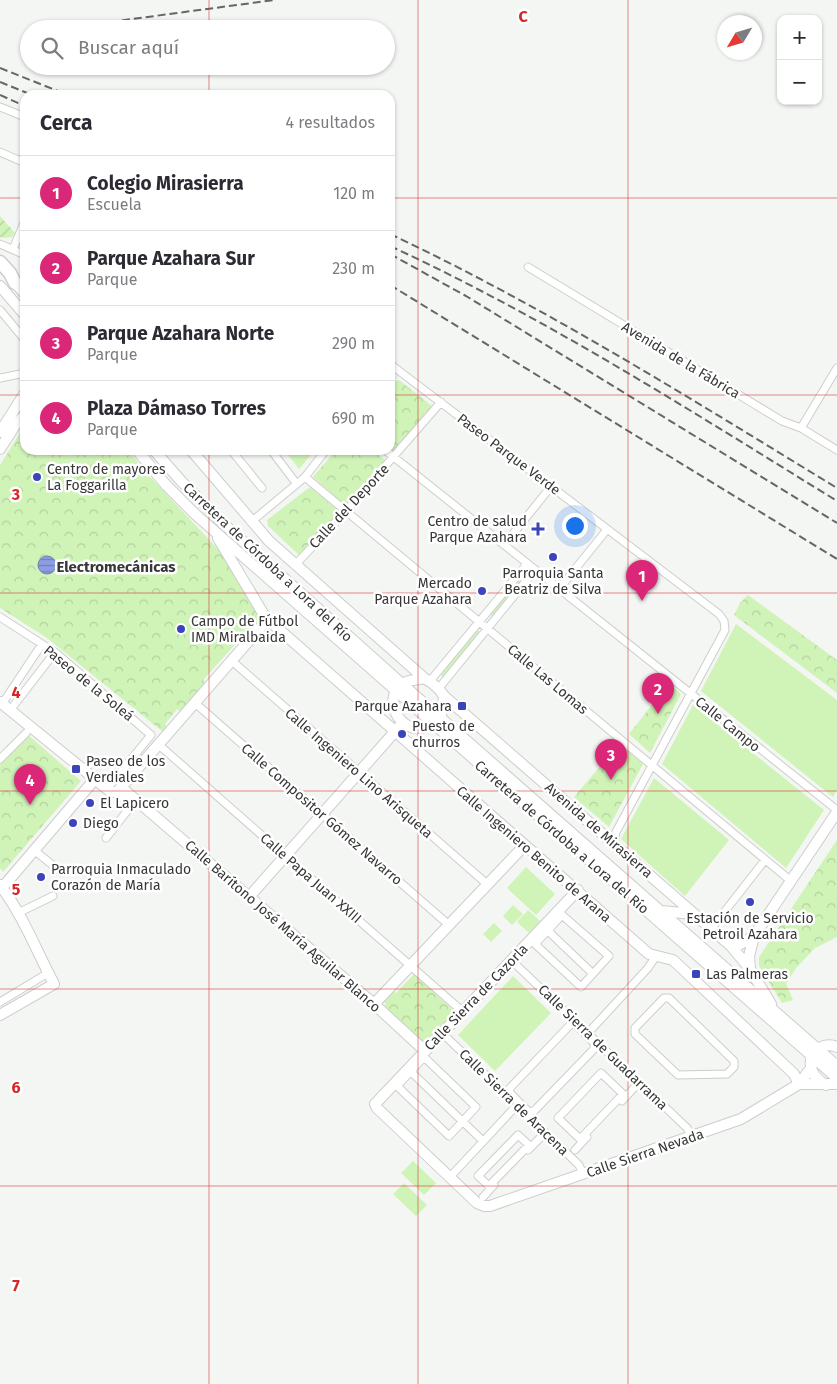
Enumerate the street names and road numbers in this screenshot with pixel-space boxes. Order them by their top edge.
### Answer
street label: Avenida de la Fábrica [619,318,743,402]
street label: Paseo Parque Verde [454,410,564,499]
street label: Calle del Deporte [306,461,393,552]
street label: Carretera de Córdoba a Lora del Río [179,479,356,645]
street label: Calle Las Lomas [504,641,592,718]
street label: Paseo de la Soleá [40,642,137,725]
street label: Calle Campo [692,693,764,756]
street label: Calle Ingeniero Lino Arisqueta [281,705,436,842]
street label: Calle Compositor Gómez Navarro [238,740,406,889]
street label: Carretera de Córdoba a Lora del Río [471,757,652,918]
street label: Avenida de Mirasierra [541,779,656,882]
street label: Calle Ingeniero Benito de Arana [453,783,615,926]
street label: Calle Papa Juan XXIII [257,830,365,927]
street label: Calle Barítono José María Aguilar Blanco [181,837,384,1016]
street label: Calle Sierra de Cazorla [421,940,532,1054]
street label: Calle Sierra de Guadarrama [534,981,671,1114]
street label: Calle Sierra de Aracena [455,1046,572,1159]
street label: Calle Sierra Nevada [584,1125,706,1182]

